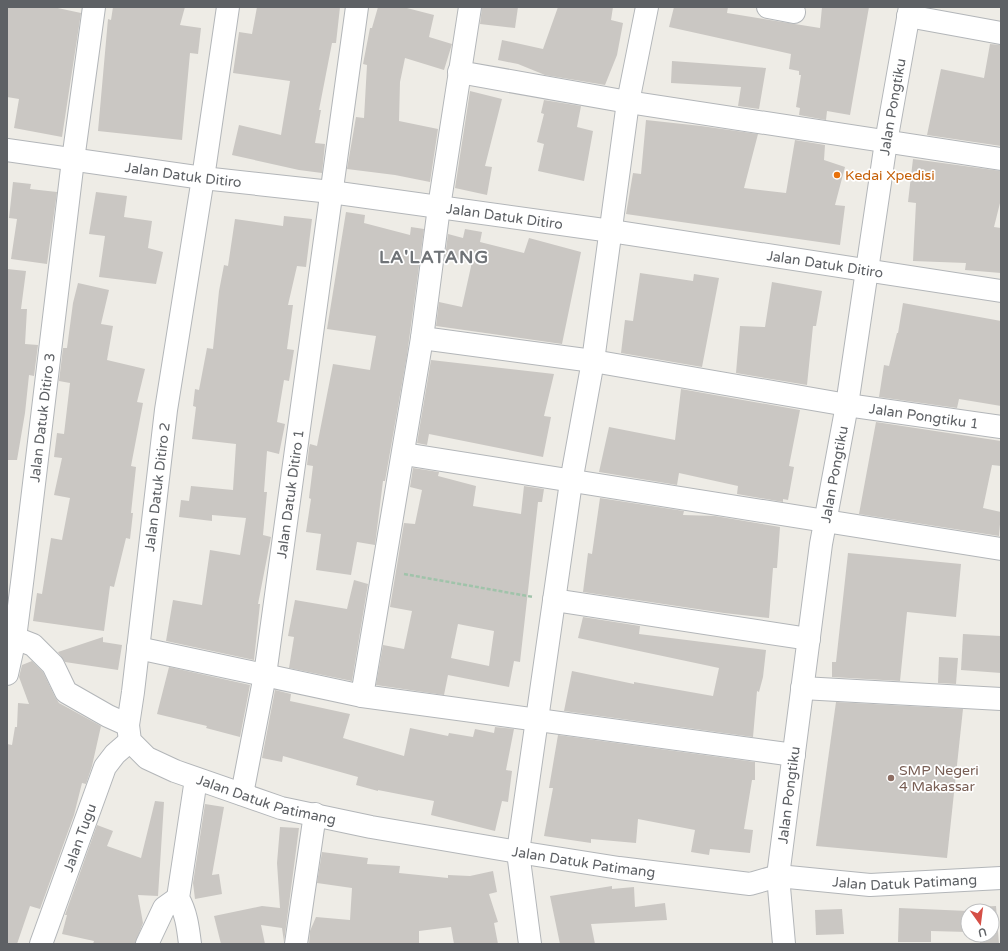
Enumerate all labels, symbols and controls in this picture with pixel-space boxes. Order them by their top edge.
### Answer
street label: Jalan Pongtiku [876,57,910,157]
street label: Jalan Datuk Ditiro [124,159,242,191]
place label: Kedai Xpedisi [845,167,935,184]
marker: Kedai Xpedisi [832,170,842,180]
street label: Jalan Datuk Ditiro [445,200,564,233]
district label: LA'LATANG [379,246,489,268]
street label: Jalan Datuk Ditiro [766,247,884,282]
street label: Jalan Datuk Ditiro 3 [26,352,59,483]
street label: Jalan Pongtiku 1 [868,400,980,433]
street label: Jalan Datuk Ditiro 2 [141,422,174,553]
street label: Jalan Pongtiku [817,425,852,524]
street label: Jalan Datuk Ditiro 1 [273,428,308,560]
street label: Jalan Pongtiku [774,745,804,845]
place label: SMP Negeri 4 Makassar [899,762,979,795]
street label: Jalan Datuk Patimang [194,771,338,828]
marker: SMP Negeri 4 Makassar [886,773,896,783]
street label: Jalan Tugu [60,801,100,874]
street label: Jalan Datuk Patimang [511,843,656,881]
street label: Jalan Datuk Patimang [832,871,978,894]
north arrow [960,903,1000,943]
text: U [977,925,988,940]

